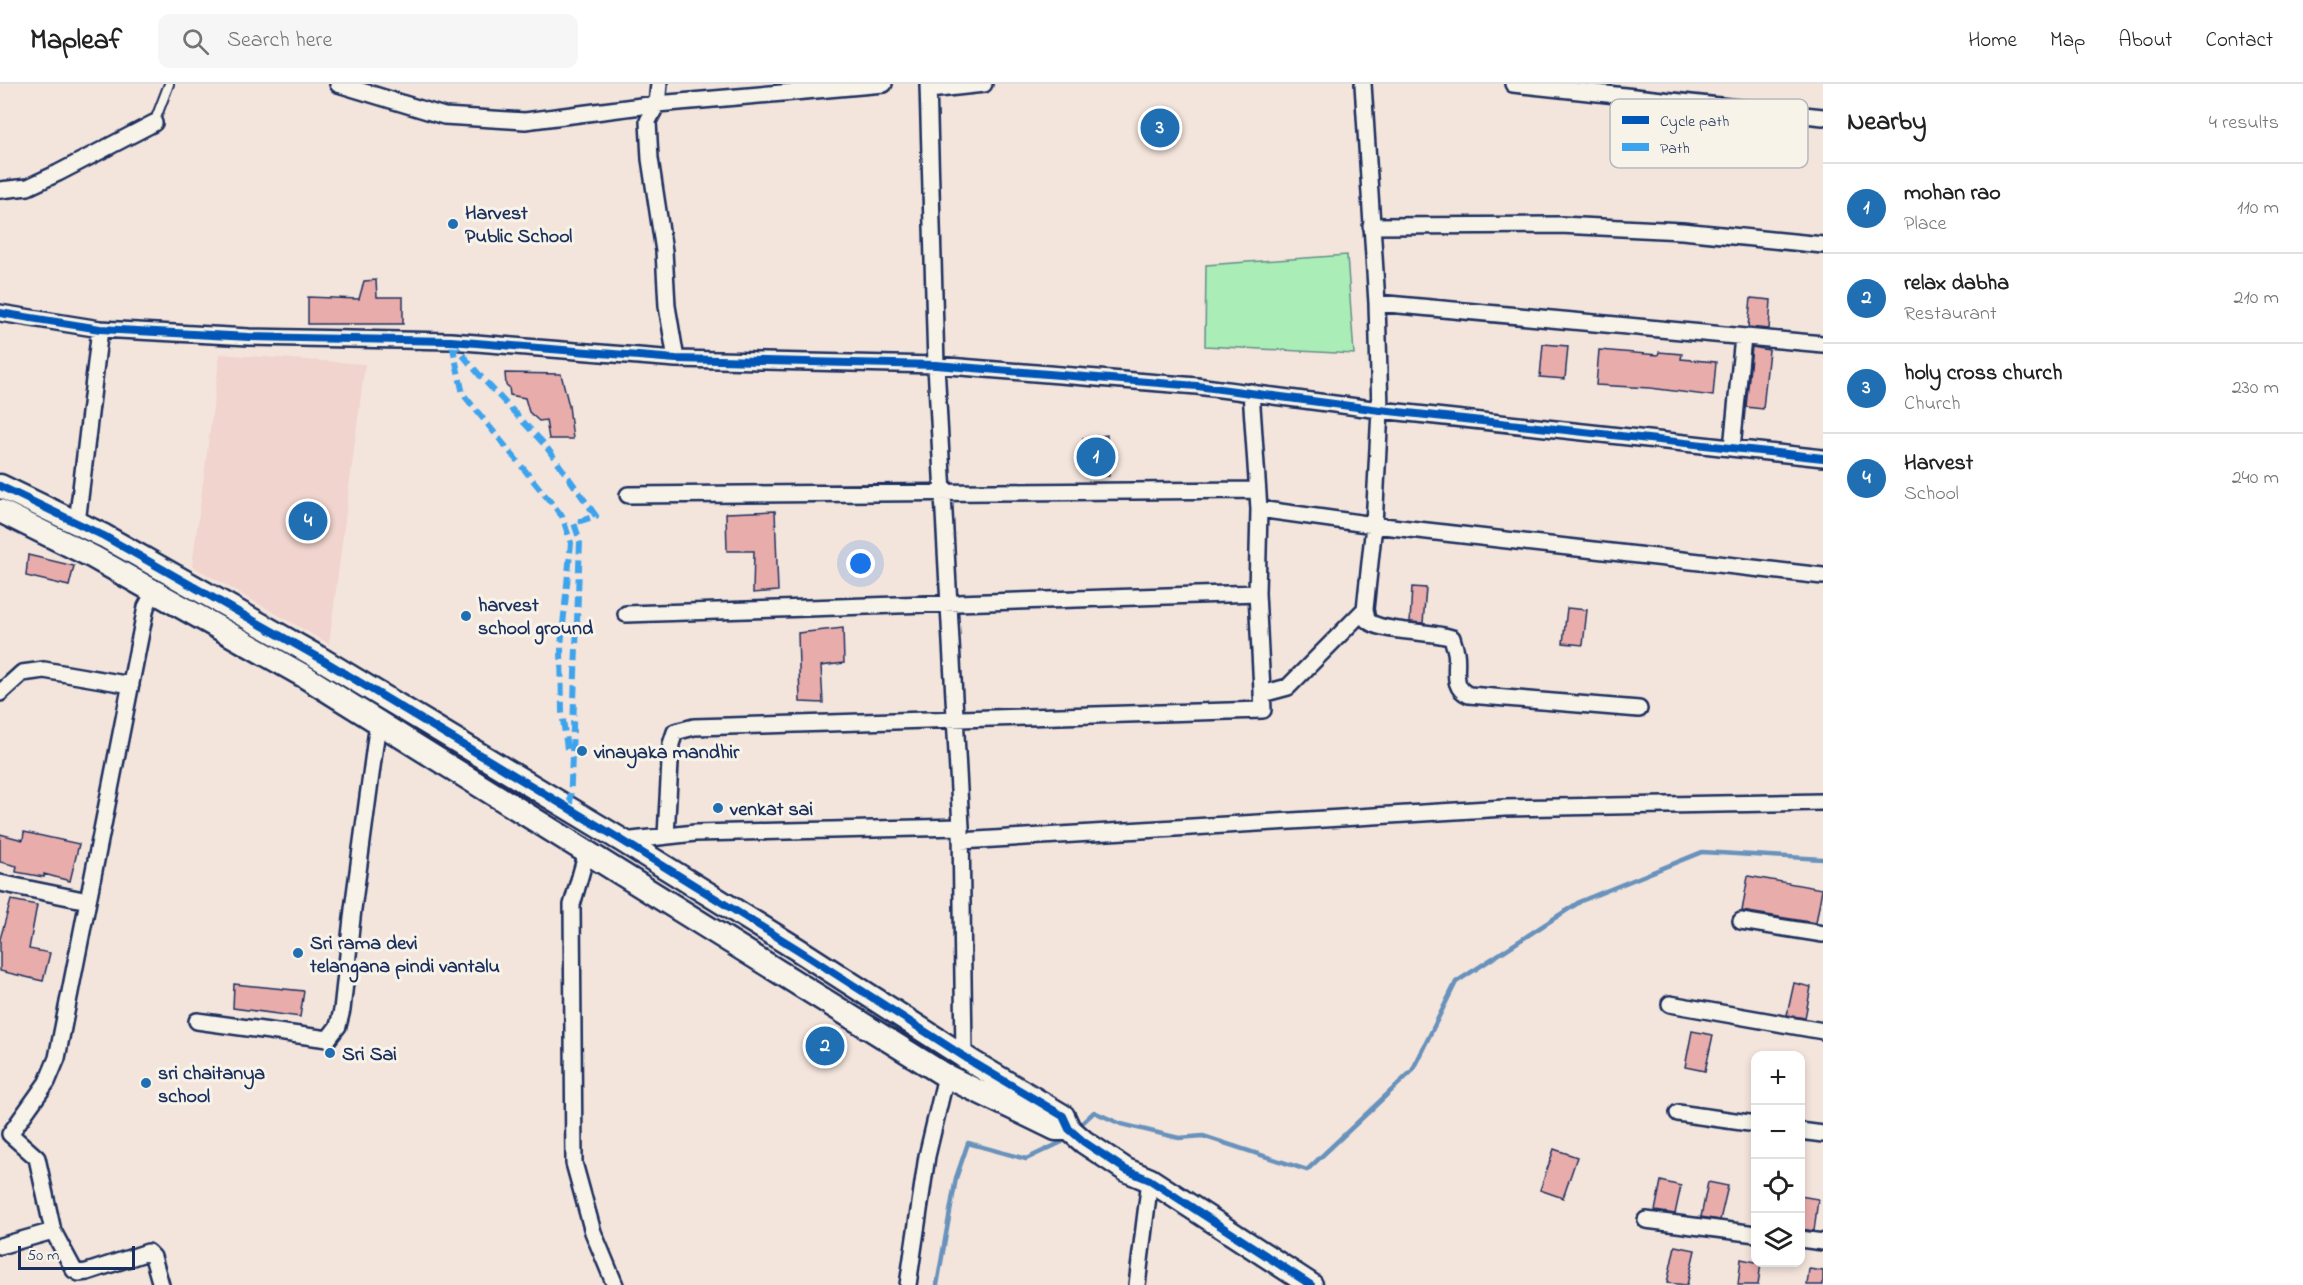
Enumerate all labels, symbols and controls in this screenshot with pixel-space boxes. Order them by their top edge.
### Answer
search box [158,14,578,68]
text: Mapleaf [30,21,122,62]
icon: search [179,25,212,58]
text: Search here [227,25,332,57]
text: Home [1968,26,2017,56]
text: Map [2050,26,2085,56]
text: About [2118,26,2172,56]
text: Contact [2205,26,2273,56]
legend [1610,99,1808,168]
text: Nearby [1847,104,1926,142]
pin: 3 [1140,106,1180,150]
text: 4 results [2209,109,2279,138]
text: Cycle path [1660,110,1729,134]
text: Path [1660,137,1690,161]
text: mohan rao [1904,178,2001,210]
text: 1 [1863,194,1870,223]
text: 110 m [2237,194,2279,223]
place label: Harvest Public School [465,200,572,252]
text: Place [1904,210,1946,239]
marker: Harvest Public School [446,217,460,231]
text: relax dabha [1904,268,2009,300]
text: 2 [1862,284,1871,313]
text: 210 m [2234,284,2279,313]
text: Restaurant [1904,300,1997,329]
text: holy cross church [1904,358,2062,390]
text: 3 [1862,374,1871,403]
text: 230 m [2232,374,2279,403]
text: Church [1904,390,1960,419]
pin: 1 [1076,434,1116,479]
text: Harvest [1904,448,1973,480]
text: 4 [1862,464,1871,493]
text: 240 m [2232,464,2279,493]
text: School [1904,480,1959,509]
pin: 4 [288,498,328,544]
your location [846,549,875,578]
place label: harvest school ground [478,592,594,645]
marker: harvest school ground [459,609,473,623]
place label: vinayaka mandhir [593,739,740,769]
marker: vinayaka mandhir [575,744,589,758]
place label: venkat sai [729,796,813,825]
marker: venkat sai [711,801,725,815]
place label: Sri rama devi telangana pindi vantalu [309,930,500,983]
marker: Sri rama devi telangana pindi vantalu [291,946,305,960]
pin: 2 [806,1024,844,1068]
place label: Sri Sai [342,1041,397,1070]
marker: Sri Sai [323,1046,337,1060]
map controls [1751,1051,1805,1267]
button: + [1751,1051,1805,1105]
place label: sri chaitanya school [158,1060,265,1112]
marker: sri chaitanya school [139,1076,153,1090]
button: − [1751,1105,1805,1159]
button: locate [1751,1159,1805,1213]
button: layers [1751,1213,1805,1267]
scale bar [18,1243,135,1270]
text: 50 m [27,1244,59,1268]

